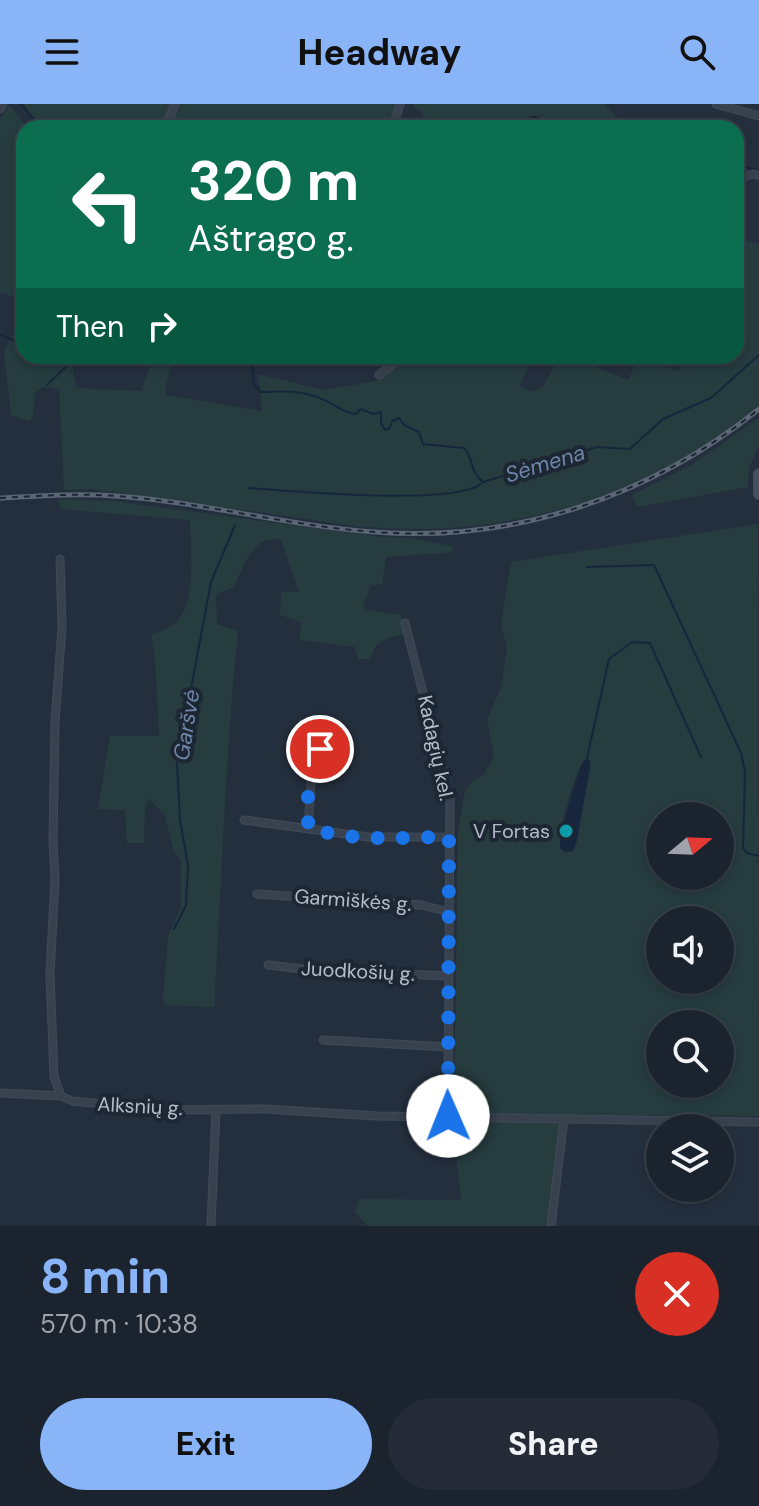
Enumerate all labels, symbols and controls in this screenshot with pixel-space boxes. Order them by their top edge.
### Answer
text: Headway [298,29,461,76]
icon: menu [40,30,84,74]
icon: search [675,30,719,74]
text: 320 m [188,144,359,217]
icon: left [56,152,160,256]
text: Aštrago g. [188,215,354,262]
icon: right [140,304,184,348]
text: Then [56,307,124,346]
water label: Sėmena [502,438,589,489]
water label: Garšvė [167,688,206,763]
street label: Kadagių kel. [412,693,460,803]
pin [286,715,354,783]
icon: arrive [298,727,342,771]
north arrow [646,802,734,890]
map controls [646,802,734,1202]
place label: V Fortas [473,818,550,844]
marker: V Fortas [557,822,575,840]
street label: Garmiškės g. [294,883,412,917]
button: sound [646,906,734,994]
street label: Juodkošių g. [300,955,416,987]
button: search [646,1010,734,1098]
position arrow [406,1074,490,1158]
street label: Alksnių g. [97,1091,183,1121]
button: layers [646,1114,734,1202]
text: 8 min [40,1245,170,1308]
button: close [635,1252,719,1336]
text: 570 m · 10:38 [40,1307,198,1341]
button: Exit [40,1398,372,1490]
button: Share [388,1398,719,1490]

